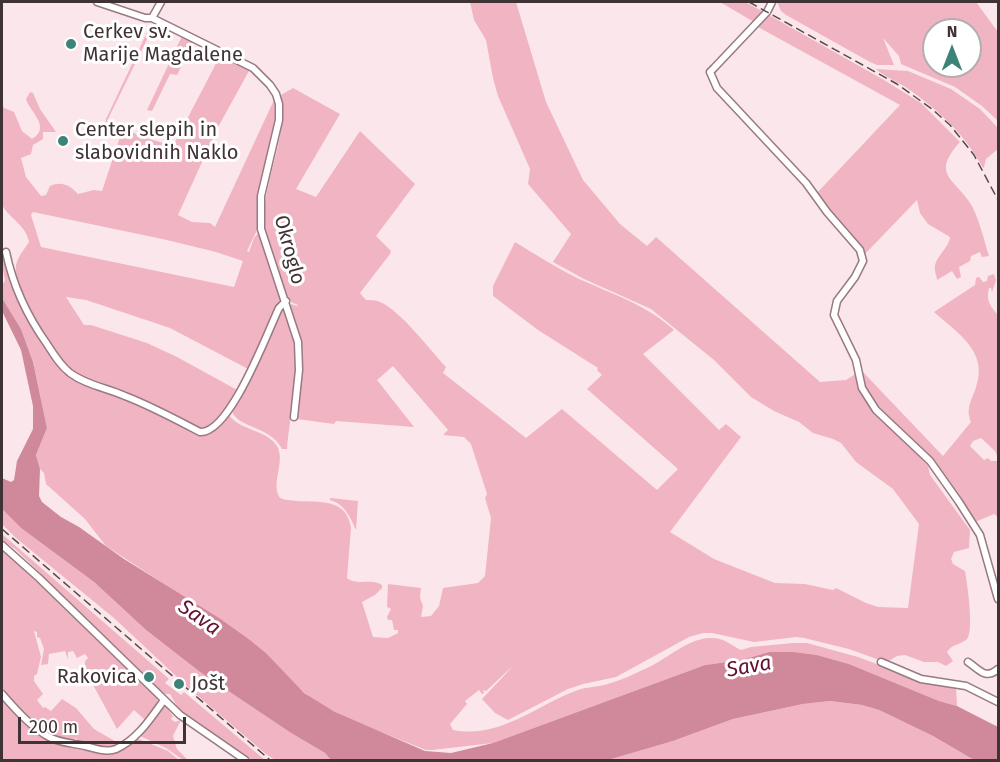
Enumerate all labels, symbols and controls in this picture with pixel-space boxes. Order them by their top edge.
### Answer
north arrow [922,18,982,78]
place label: Cerkev sv. Marije Magdalene [83,20,243,67]
text: N [947,22,957,41]
marker: Cerkev sv. Marije Magdalene [64,37,78,51]
place label: Center slepih in slabovidnih Naklo [75,118,238,165]
marker: Center slepih in slabovidnih Naklo [56,134,70,148]
street label: Okroglo [268,213,310,287]
water label: Sava [173,595,225,641]
water label: Sava [725,651,773,683]
place label: Rakovica [57,665,137,689]
marker: Rakovica [142,670,156,684]
place label: Jošt [191,672,225,696]
marker: Jošt [172,677,186,691]
scale bar [21,705,189,743]
text: 200 m [29,716,78,738]

